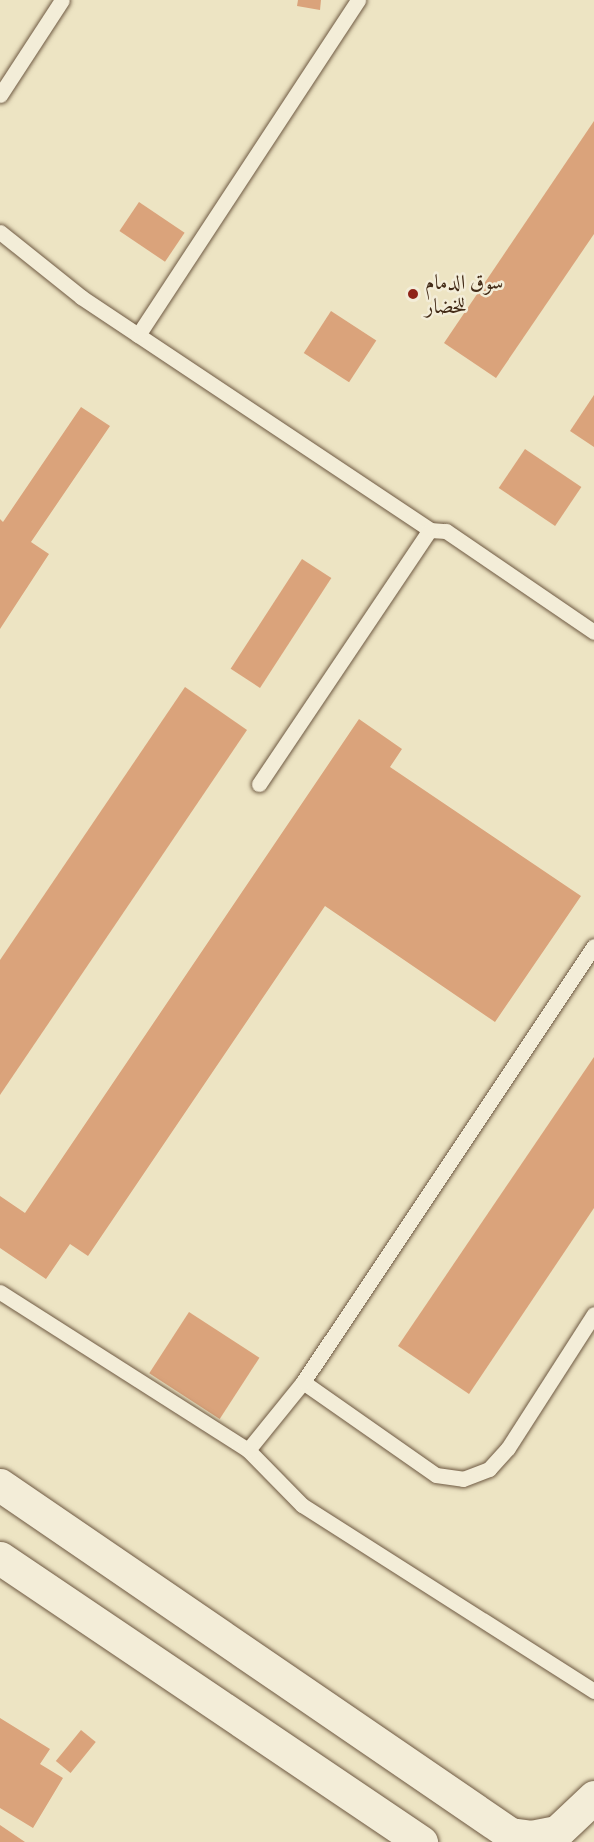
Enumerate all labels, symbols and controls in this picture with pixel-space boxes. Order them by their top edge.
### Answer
place label: سوق الدمام للخضار [425,269,503,319]
marker: سوق الدمام للخضار [406,287,420,301]

